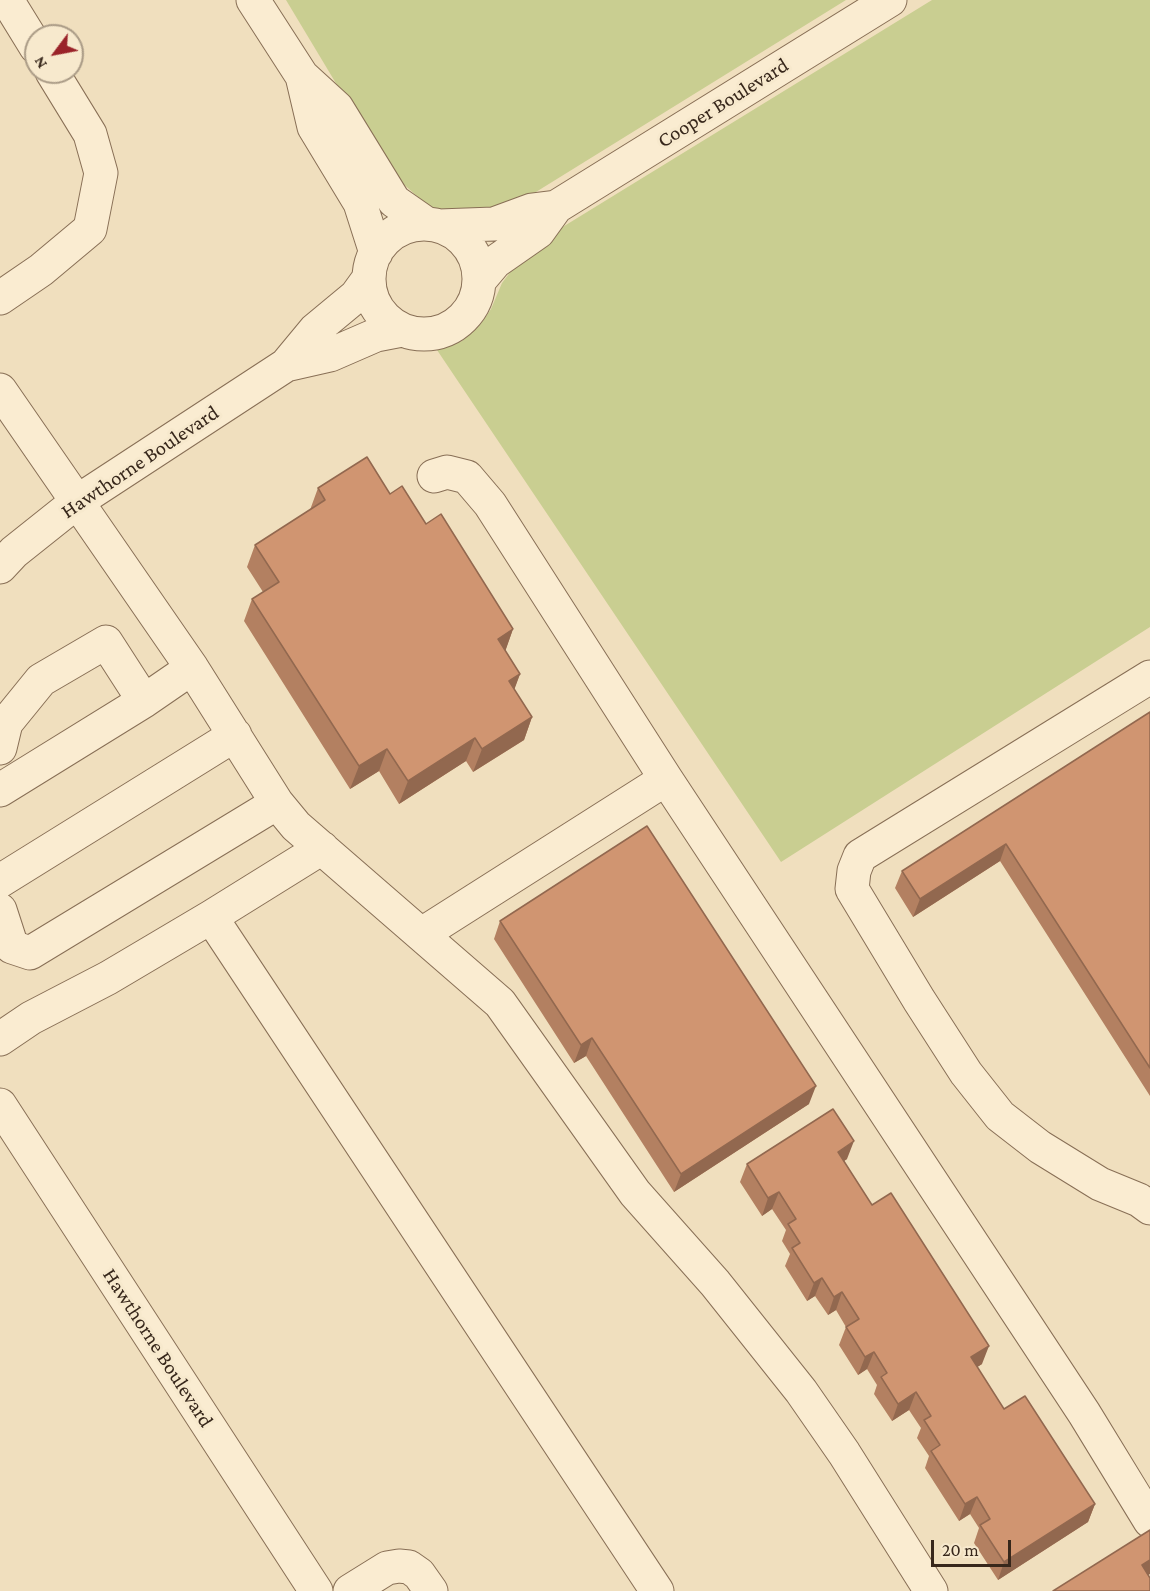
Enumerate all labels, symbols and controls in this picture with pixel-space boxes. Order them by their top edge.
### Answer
north arrow [24,24,84,84]
street label: Cooper Boulevard [653,53,793,153]
text: N [30,54,50,72]
street label: Hawthorne Boulevard [56,400,224,524]
street label: Hawthorne Boulevard [97,1264,219,1432]
scale bar [934,1528,1014,1566]
text: 20 m [942,1540,979,1560]

